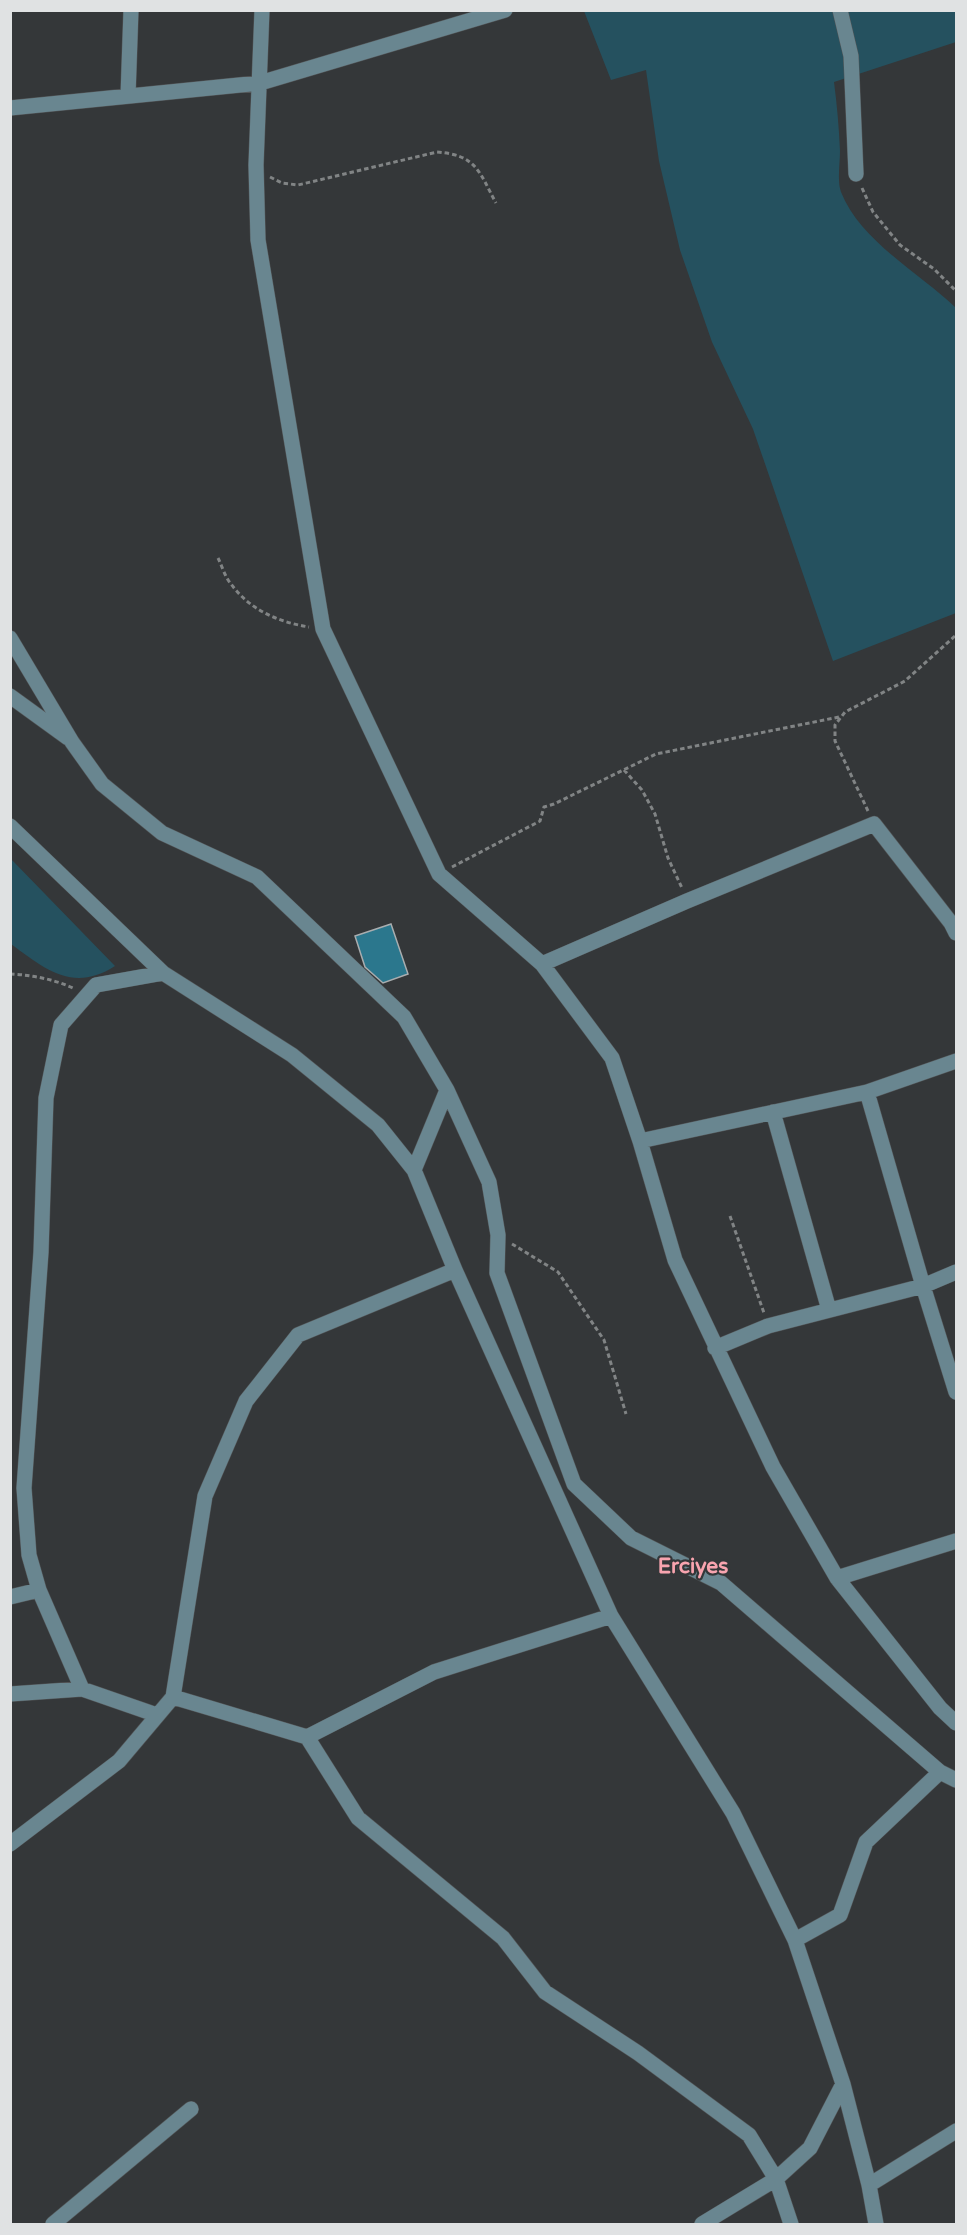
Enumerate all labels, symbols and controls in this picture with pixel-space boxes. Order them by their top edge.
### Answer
district label: Erciyes [658,1554,728,1579]

